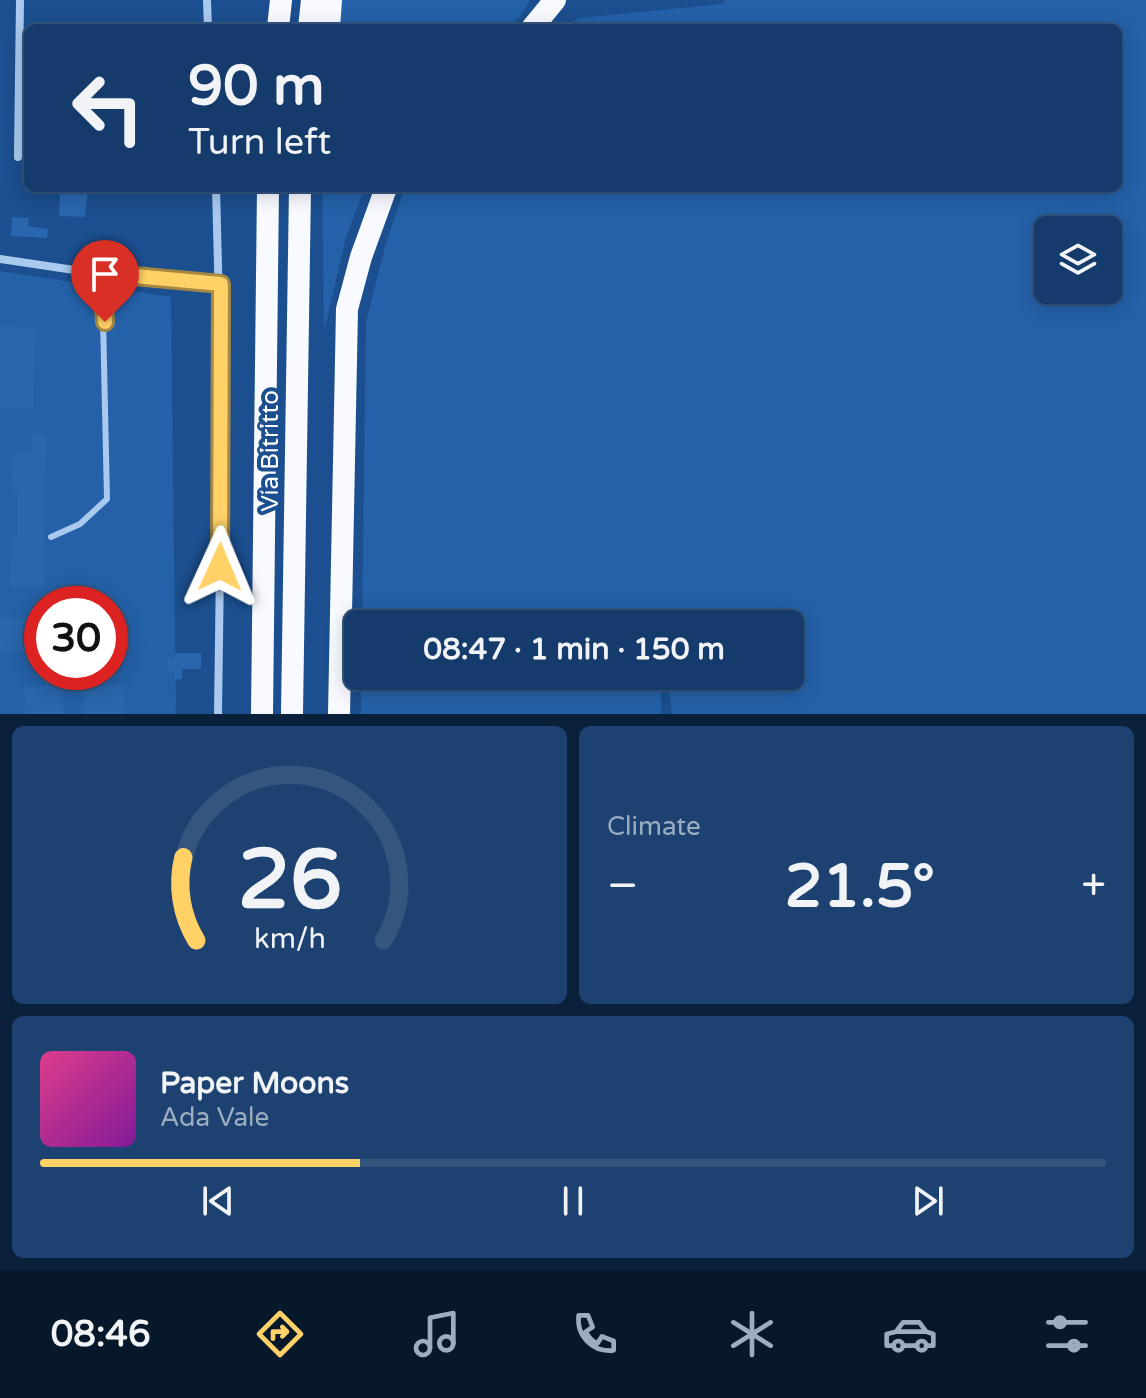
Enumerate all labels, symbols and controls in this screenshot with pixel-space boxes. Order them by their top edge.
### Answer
text: 90 m [188,53,324,120]
icon: left [56,56,160,160]
text: Turn left [188,121,331,164]
map controls [1034,216,1122,304]
button: layers [1034,216,1122,304]
pin [71,240,139,322]
icon: arrive [83,252,127,296]
street label: Via Bitritto [256,390,285,512]
position arrow [178,525,262,609]
speed limit sign: 30 [24,586,128,690]
text: 08:47 · 1 min · 150 m [423,631,725,668]
text: Climate [607,811,701,842]
text: 26 [237,831,342,931]
text: 21.5° [785,851,935,923]
text: − [607,860,638,913]
text: + [1081,860,1106,913]
text: km/h [254,922,325,956]
text: Paper Moons [160,1065,349,1102]
text: Ada Vale [160,1102,269,1133]
icon: previous [196,1179,240,1223]
icon: pause [551,1179,595,1223]
icon: next [906,1179,950,1223]
icon: directions [252,1306,308,1362]
icon: music [409,1306,465,1362]
icon: phone [567,1306,623,1362]
icon: climate [724,1306,780,1362]
icon: car [882,1306,938,1362]
icon: filters [1039,1306,1095,1362]
text: 08:46 [51,1313,151,1356]

